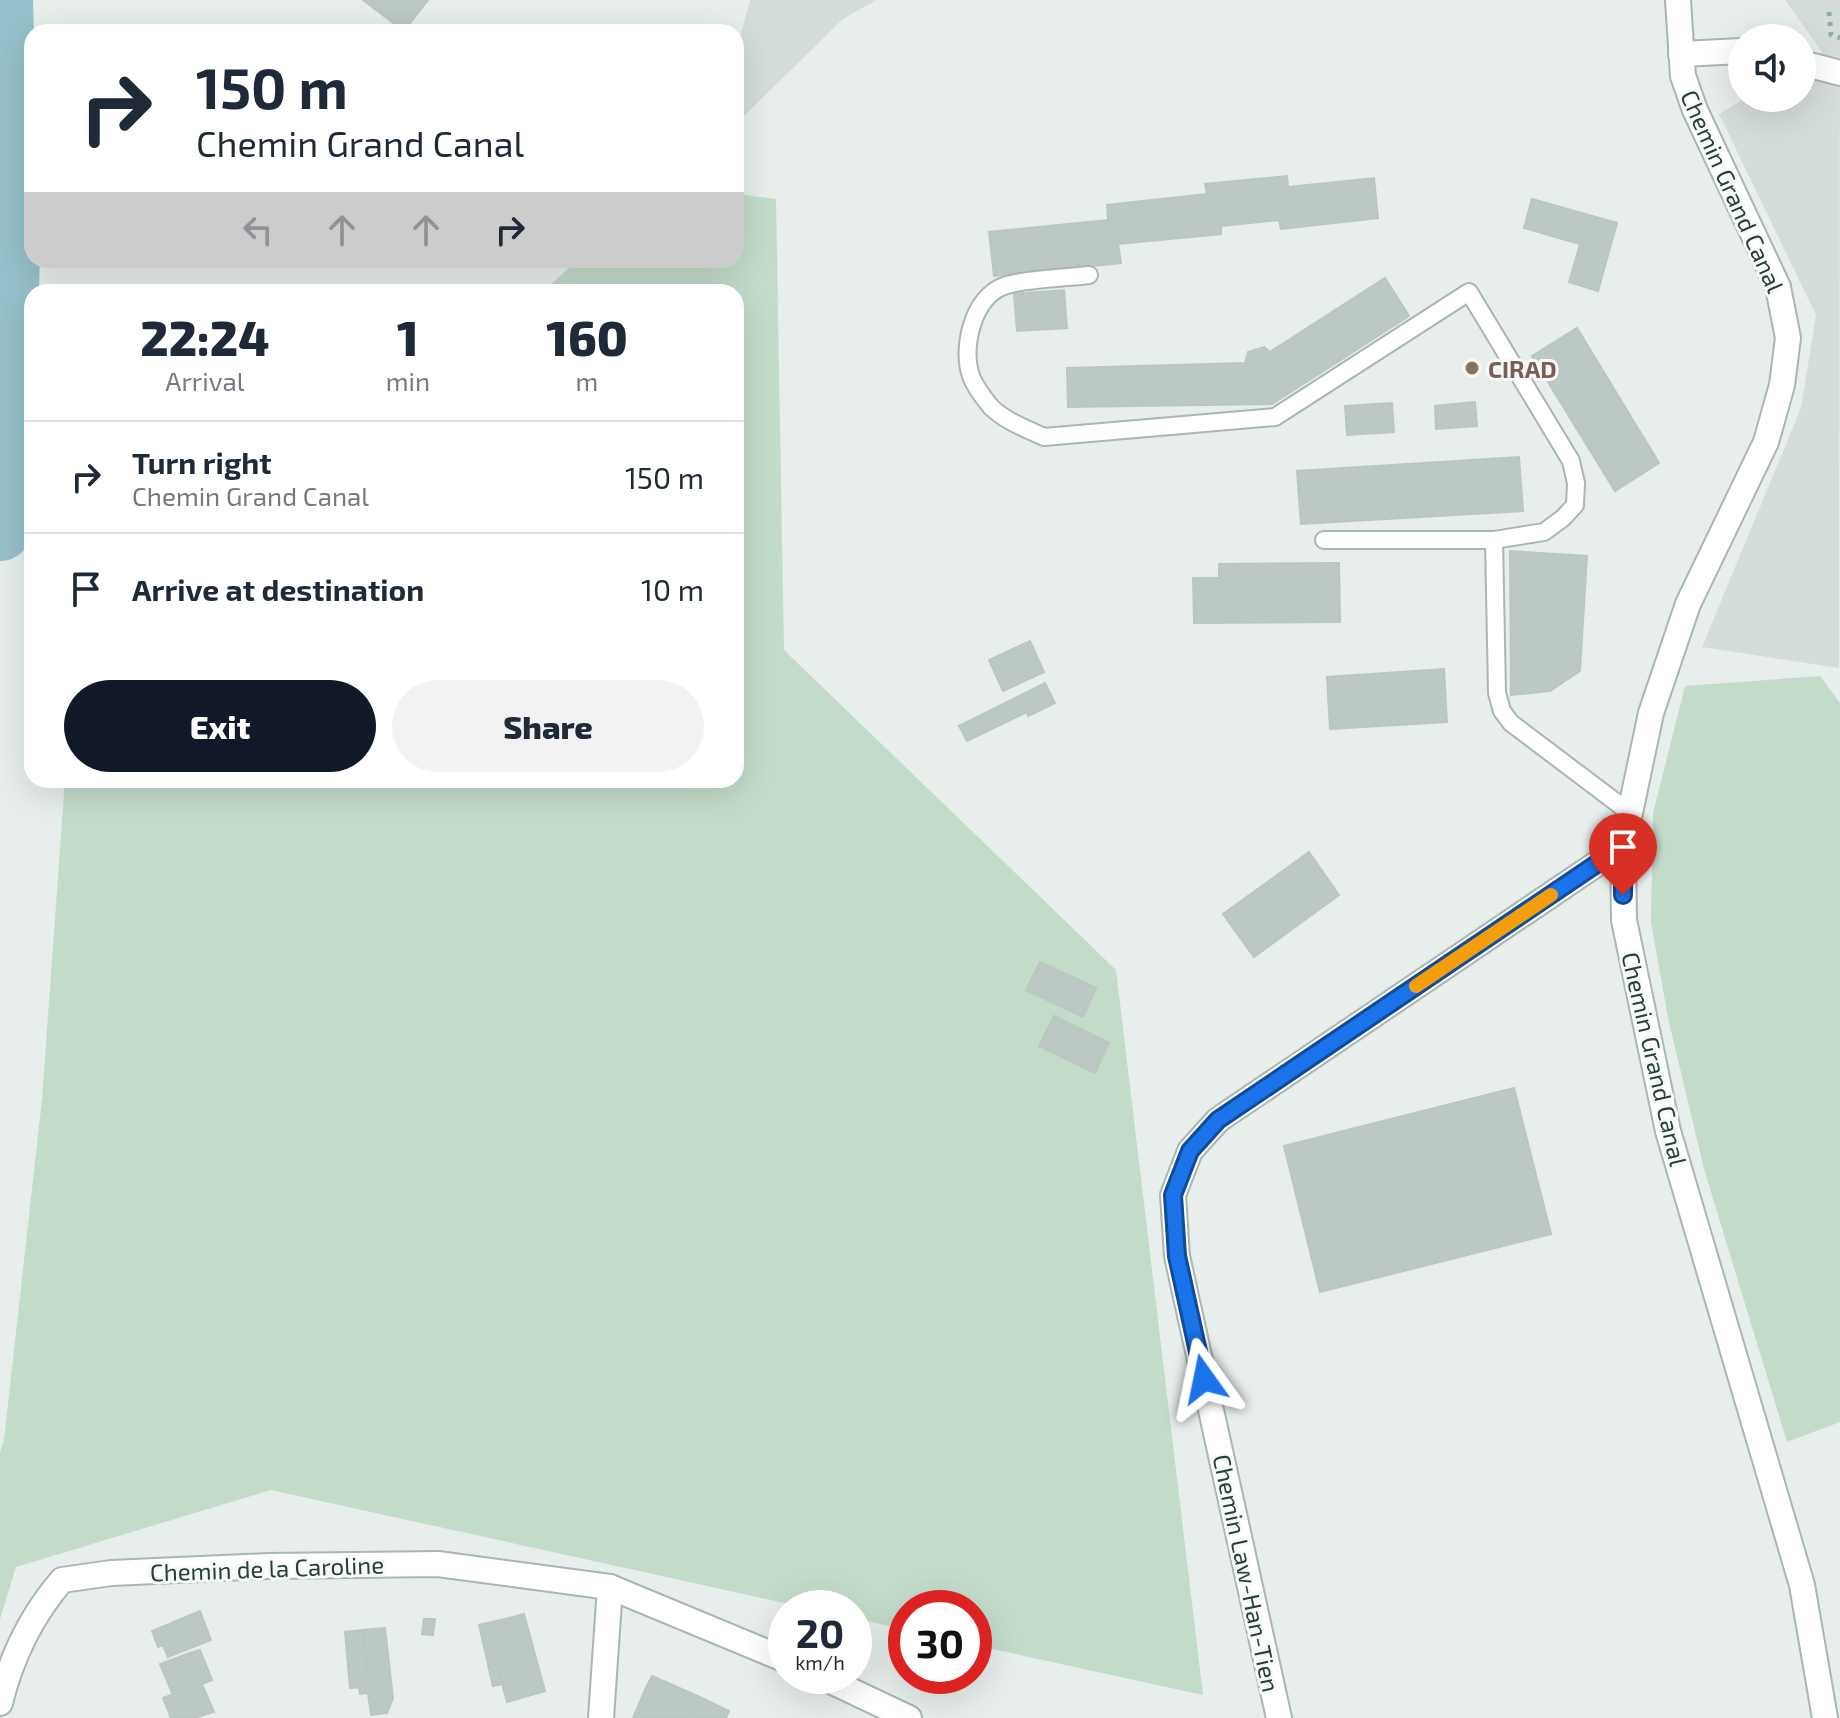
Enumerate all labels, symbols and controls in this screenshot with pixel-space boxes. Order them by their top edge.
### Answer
map controls [1728,24,1816,112]
button: sound [1728,24,1816,112]
text: 150 m [196,53,348,120]
icon: right [64,56,168,160]
street label: Chemin Grand Canal [1675,85,1791,297]
text: Chemin Grand Canal [196,121,524,164]
icon: left [236,208,280,252]
icon: ahead [320,208,364,252]
icon: ahead [404,208,448,252]
icon: right [488,208,532,252]
text: 22:24 [140,308,269,366]
text: 1 [397,308,419,366]
text: 160 [546,308,628,366]
place label: CIRAD [1488,354,1557,383]
marker: CIRAD [1463,359,1481,377]
text: Arrival [165,365,244,396]
text: min [386,365,430,396]
text: m [576,365,598,396]
text: Turn right [132,444,272,480]
icon: right [64,455,108,499]
text: 150 m [625,459,704,495]
text: Chemin Grand Canal [132,480,369,511]
icon: arrive [64,567,108,611]
text: Arrive at destination [132,571,424,607]
text: 10 m [641,571,704,607]
button: Exit [64,680,376,772]
button: Share [392,680,704,772]
pin [1589,813,1657,895]
icon: arrive [1601,825,1645,869]
street label: Chemin Grand Canal [1616,949,1694,1169]
position arrow [1162,1337,1246,1421]
street label: Chemin Law-Han-Tien [1208,1452,1286,1694]
street label: Chemin de la Caroline [149,1549,385,1587]
speed limit sign: 30 [888,1590,992,1694]
text: 20 [796,1608,844,1656]
text: km/h [795,1650,845,1674]

